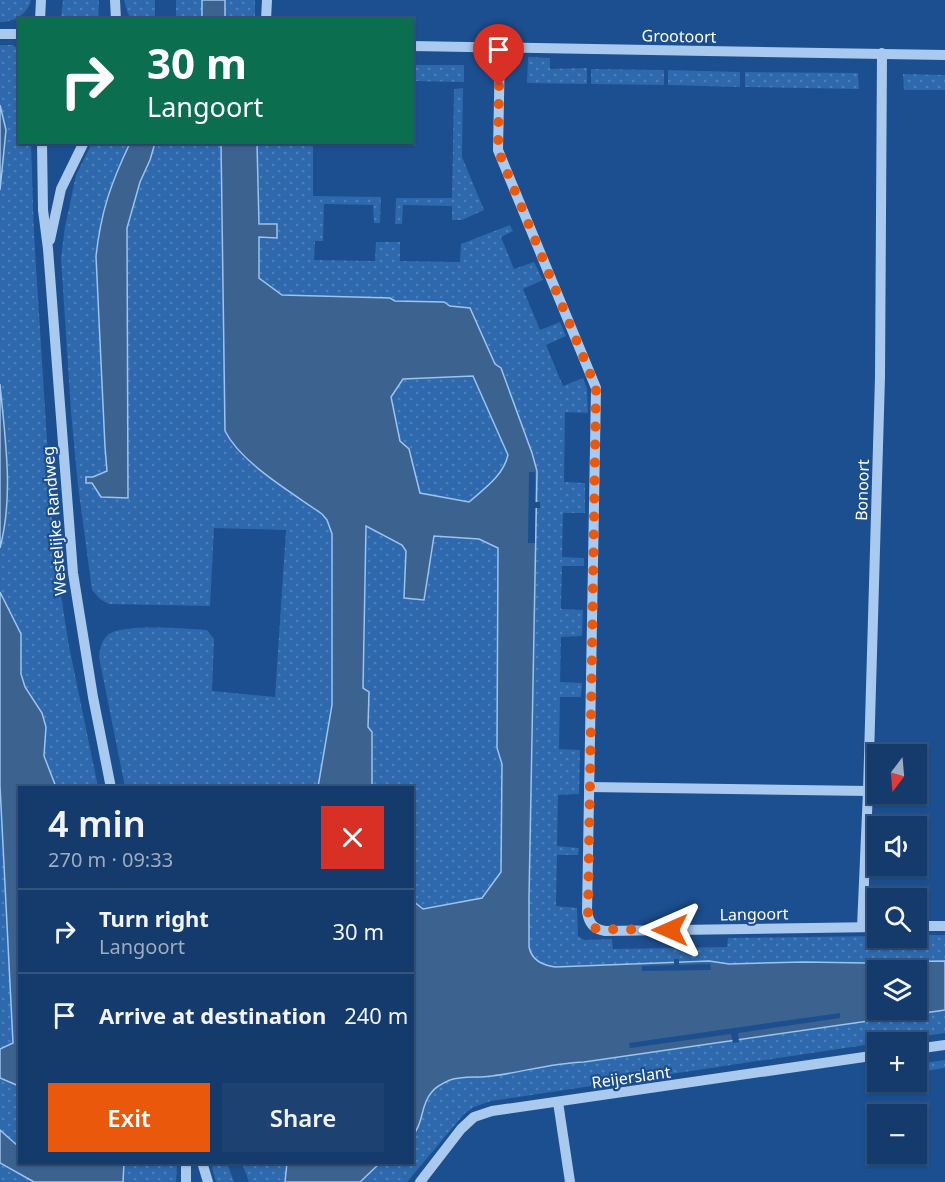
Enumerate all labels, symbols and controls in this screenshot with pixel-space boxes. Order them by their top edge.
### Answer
pin [473,24,524,86]
street label: Grootoort [641,24,717,48]
icon: arrive [482,33,515,66]
text: 30 m [147,34,247,91]
icon: right [48,42,126,120]
text: Langoort [147,88,263,125]
street label: Westelijke Randweg [36,445,72,597]
street label: Bonoort [850,459,874,521]
north arrow [867,744,927,804]
map controls [867,744,927,1164]
text: 4 min [48,799,146,848]
button: close [321,806,384,869]
button: sound [867,816,927,876]
text: 270 m · 09:33 [48,846,173,873]
button: search [867,888,927,948]
position arrow [638,898,702,962]
street label: Langoort [719,902,789,926]
text: Turn right [99,903,209,933]
icon: right [48,915,81,948]
text: 30 m [333,916,384,946]
text: Langoort [99,933,185,960]
button: layers [867,960,927,1020]
icon: arrive [48,999,81,1032]
text: Arrive at destination [99,1000,326,1030]
text: 240 m [344,1000,408,1030]
button: + [867,1032,927,1092]
street label: Reijerslant [590,1061,672,1093]
button: Exit [48,1083,210,1152]
button: Share [222,1083,384,1152]
button: − [867,1104,927,1164]

